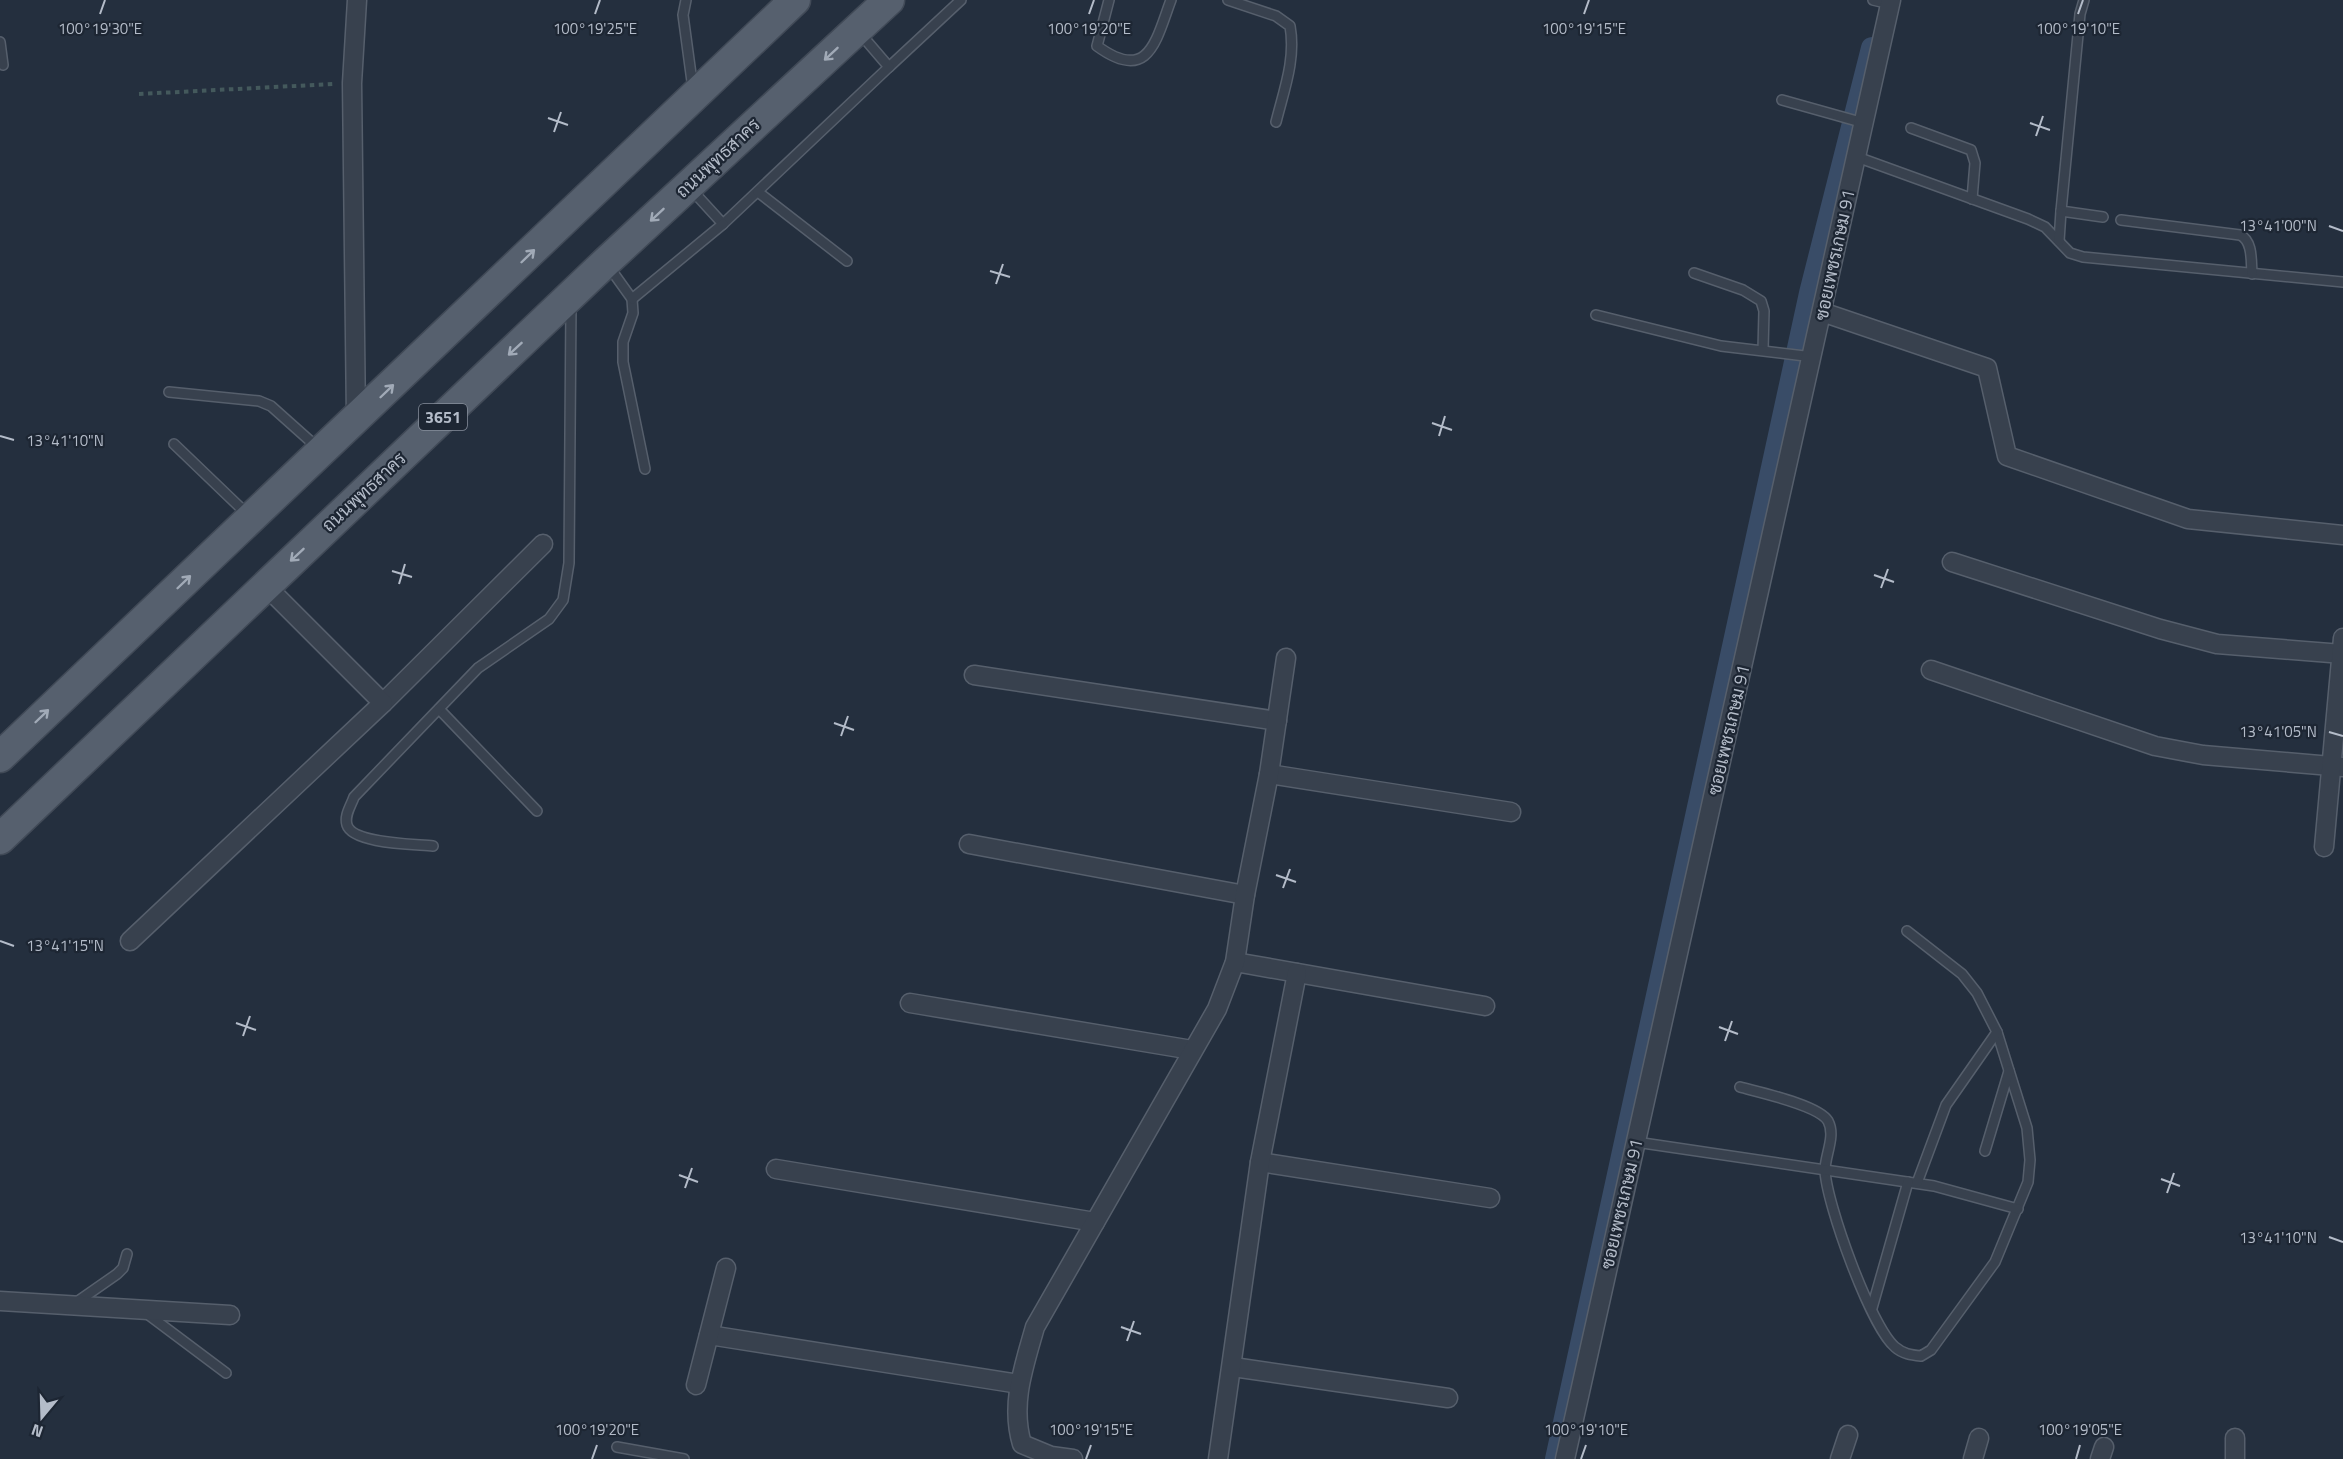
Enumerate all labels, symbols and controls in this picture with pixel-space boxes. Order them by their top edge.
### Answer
text: 100°19'30"E [58,17,142,40]
text: 100°19'25"E [553,17,637,40]
text: 100°19'20"E [1047,17,1131,40]
text: 100°19'15"E [1542,17,1626,40]
text: 100°19'10"E [2036,17,2120,40]
one-way arrow [824,47,839,61]
street label: ถนนพุทธสาคร [669,111,766,204]
street label: ซอยเพชรเกษม 91 [1807,187,1862,323]
one-way arrow [649,207,664,222]
text: 13°41'00"N [2239,214,2317,237]
one-way arrow [520,249,535,263]
one-way arrow [508,342,523,356]
one-way arrow [379,383,394,398]
road number: 3651 [419,404,467,430]
text: 13°41'10"N [26,429,104,452]
street label: ถนนพุทธสาคร [315,445,412,538]
one-way arrow [290,548,305,562]
one-way arrow [176,575,191,589]
street label: ซอยเพชรเกษม 91 [1700,662,1757,798]
one-way arrow [35,709,50,724]
text: 13°41'05"N [2239,720,2317,743]
text: 13°41'15"N [26,934,104,957]
street label: ซอยเพชรเกษม 91 [1593,1136,1650,1272]
text: 13°41'10"N [2239,1226,2317,1249]
north arrow [12,1387,72,1447]
text: N [28,1418,46,1444]
text: 100°19'20"E [555,1418,639,1441]
text: 100°19'15"E [1049,1418,1133,1441]
text: 100°19'10"E [1544,1418,1628,1441]
text: 100°19'05"E [2038,1418,2122,1441]

